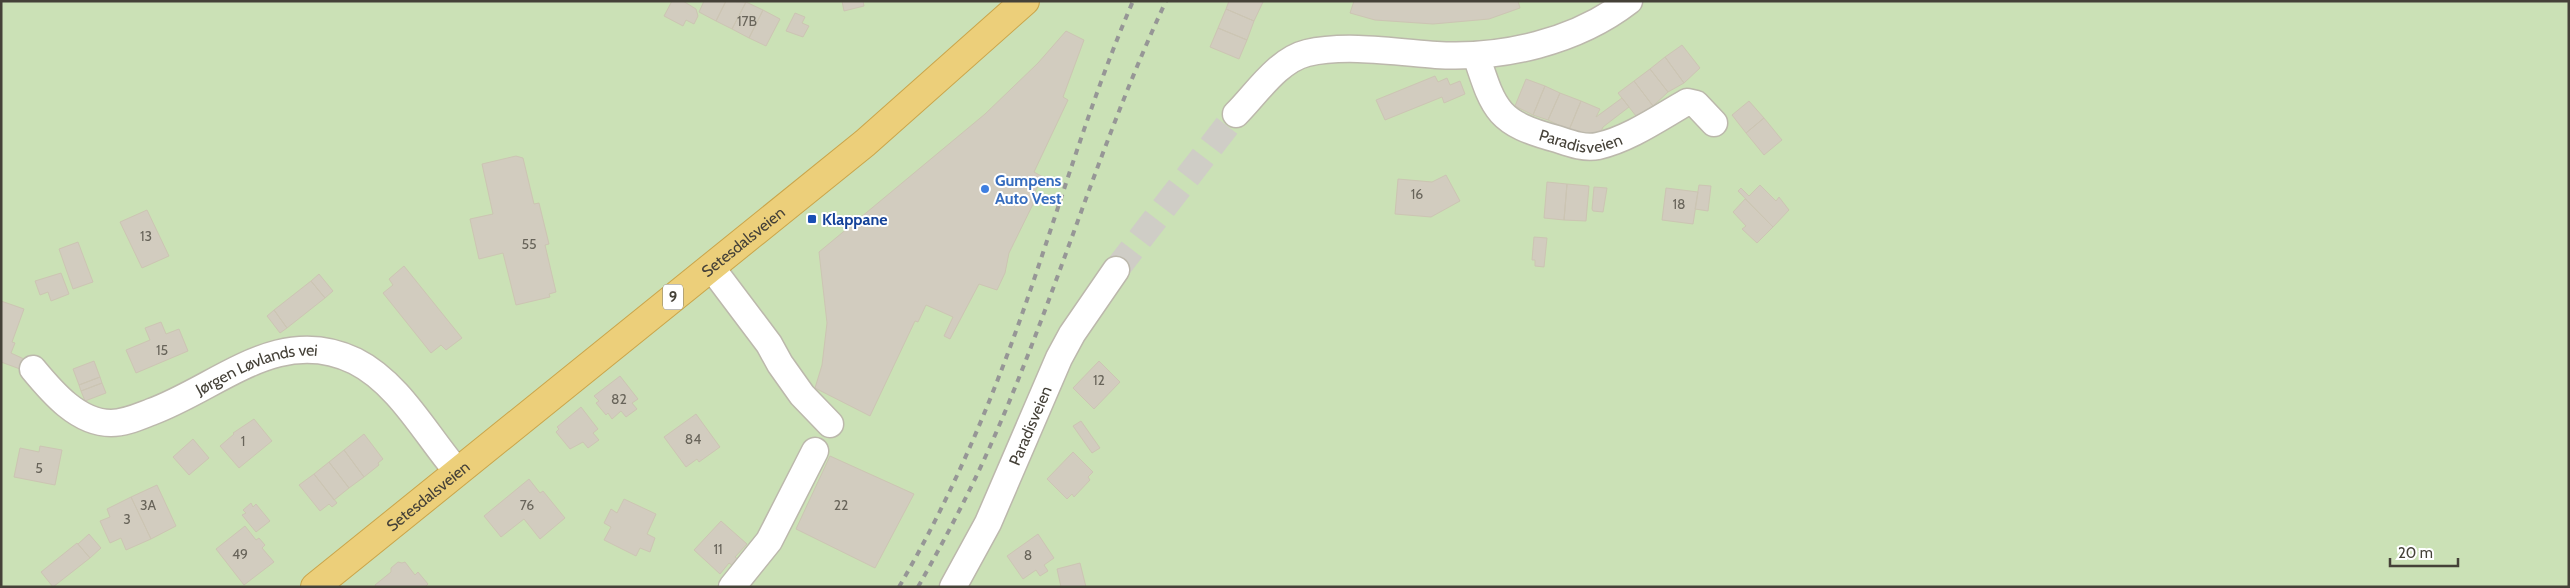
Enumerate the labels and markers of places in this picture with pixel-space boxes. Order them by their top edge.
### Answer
place label: Gumpens Auto Vest [995,171,1062,208]
marker: Gumpens Auto Vest [979,183,991,195]
place label: Klappane [822,210,888,229]
marker: Klappane [806,213,818,225]

